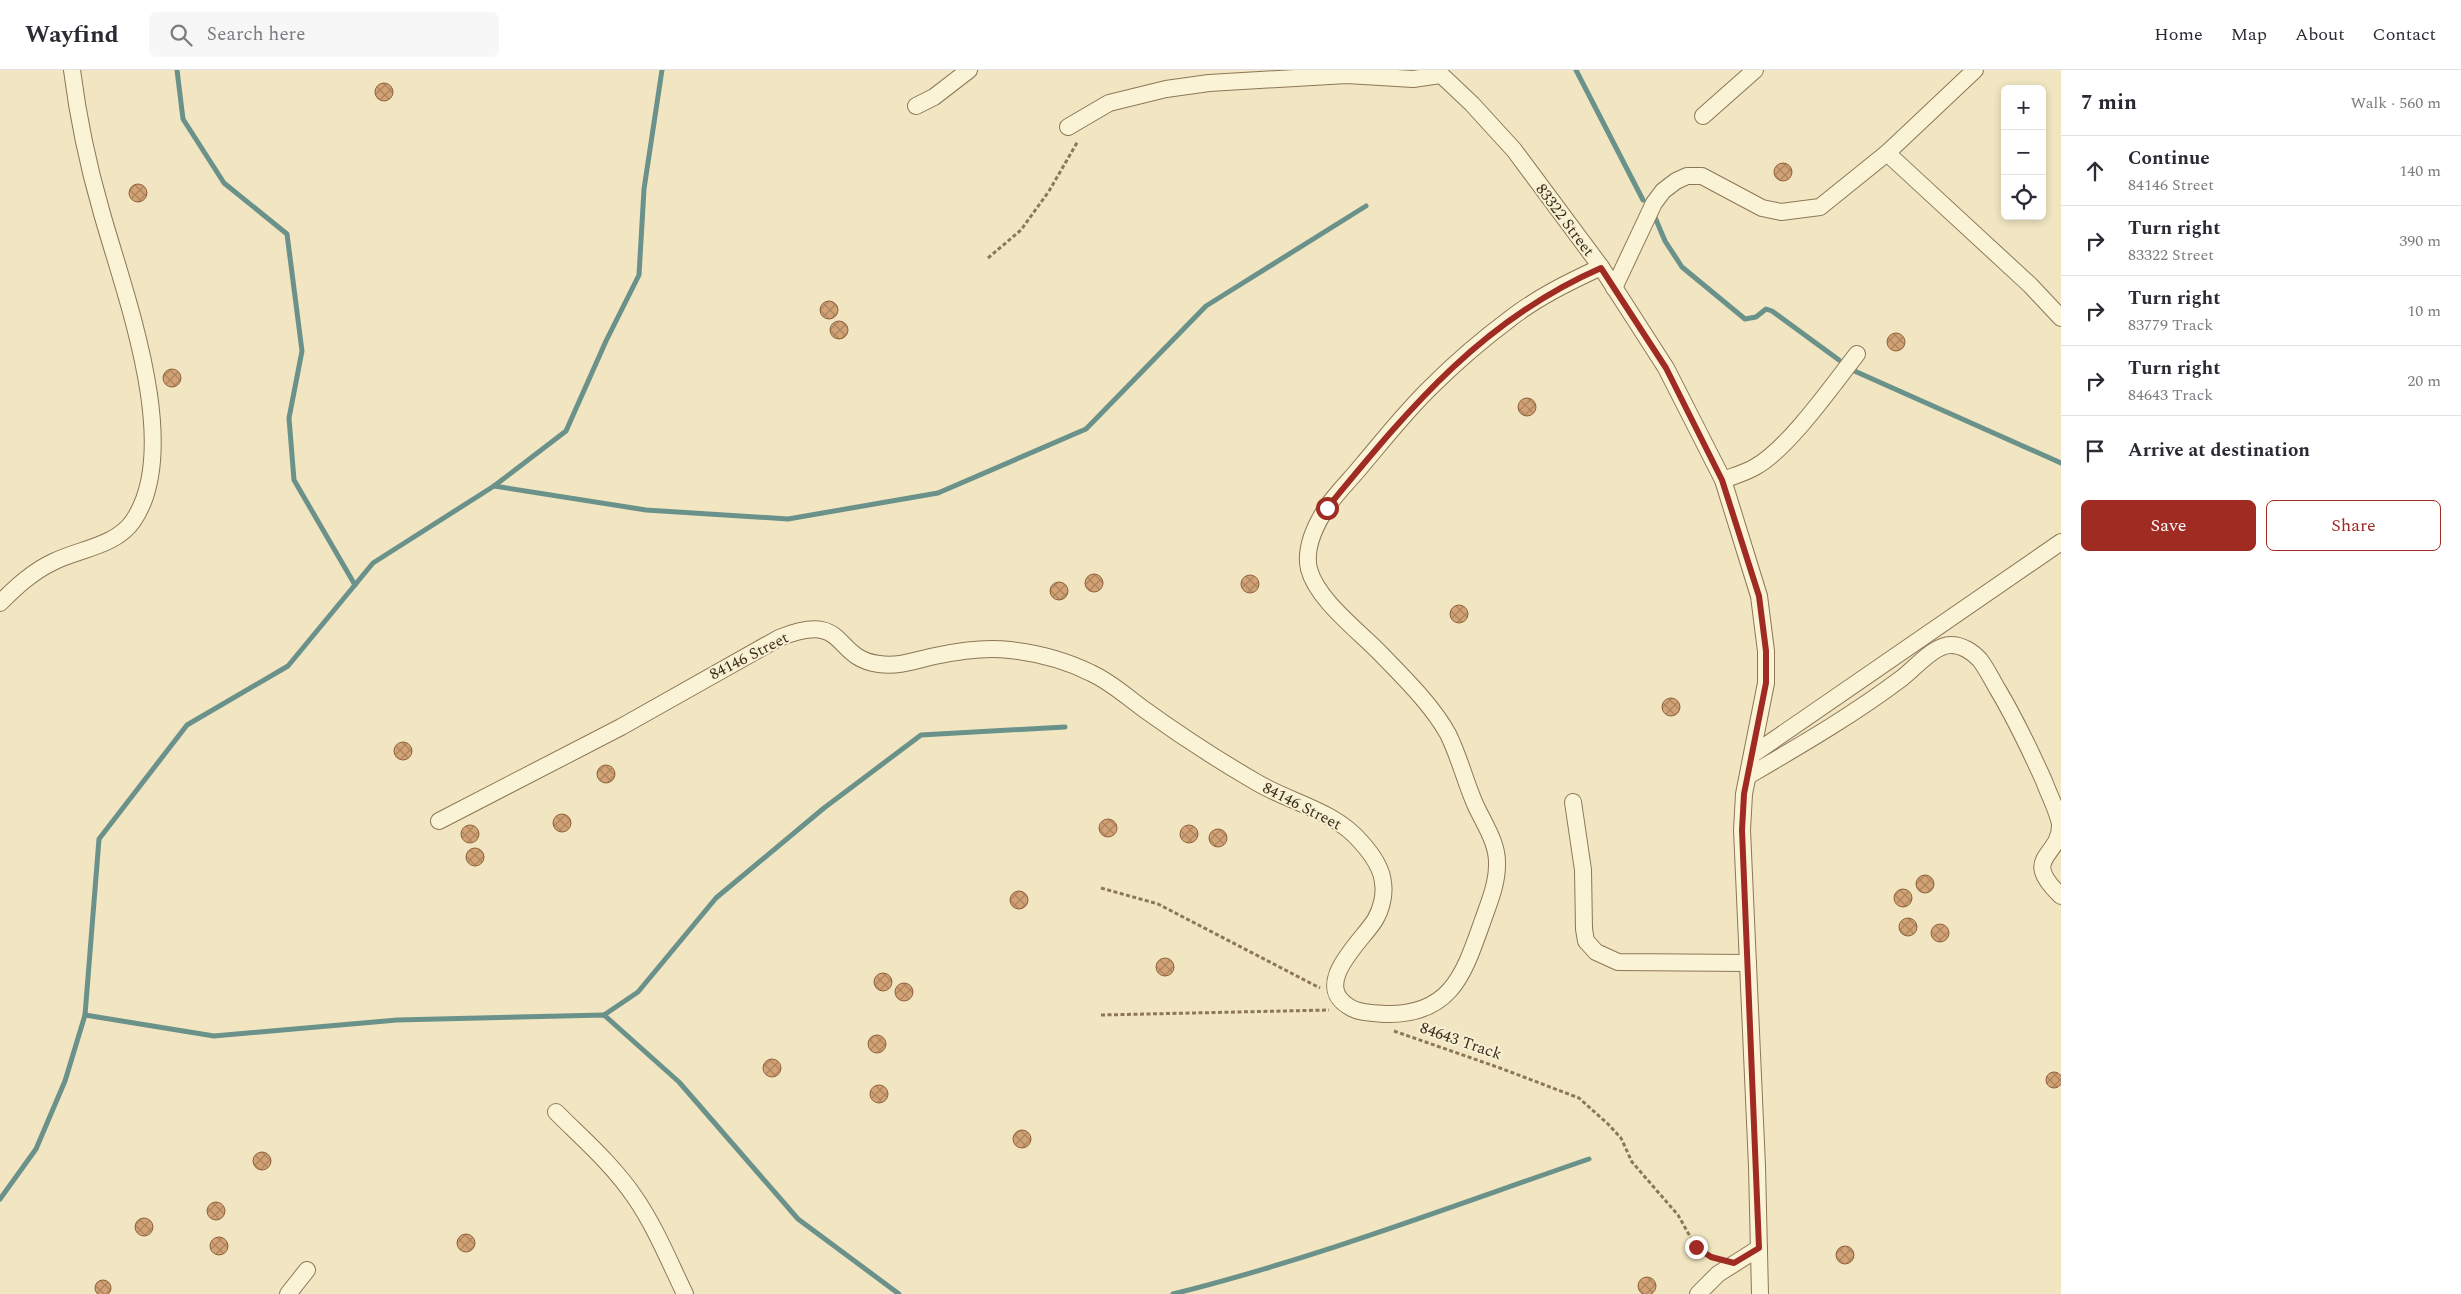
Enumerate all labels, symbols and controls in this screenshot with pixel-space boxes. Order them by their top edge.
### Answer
search box [149,12,499,57]
text: Wayfind [25,17,119,53]
text: Search here [207,20,305,49]
icon: search [167,21,195,49]
text: Home [2154,21,2203,48]
text: Map [2231,21,2267,48]
text: About [2295,21,2345,48]
text: Contact [2373,21,2436,48]
map controls [2001,85,2046,220]
button: + [2001,85,2046,130]
text: 7 min [2081,87,2137,119]
text: Walk · 560 m [2350,91,2441,115]
button: − [2001,130,2046,175]
text: Continue [2128,144,2210,173]
icon: ahead [2081,157,2109,185]
text: 140 m [2399,159,2441,183]
text: 84146 Street [2128,173,2214,197]
button: locate [2001,175,2046,220]
street label: 83322 Street [1530,178,1601,262]
text: Turn right [2128,214,2221,243]
icon: right [2081,227,2109,255]
text: 390 m [2399,229,2441,253]
text: 83322 Street [2128,243,2214,267]
text: Turn right [2128,284,2221,313]
icon: right [2081,297,2109,325]
text: 10 m [2407,299,2441,323]
text: 83779 Track [2128,313,2213,337]
text: Turn right [2128,354,2221,383]
icon: right [2081,367,2109,395]
text: 20 m [2407,369,2441,393]
text: 84643 Track [2128,383,2213,407]
text: Arrive at destination [2128,436,2310,465]
icon: arrive [2081,437,2109,465]
route start [1316,497,1339,520]
button: Save [2081,500,2256,551]
button: Share [2266,500,2441,551]
street label: 84146 Street [705,626,793,686]
street label: 84146 Street [1258,776,1346,836]
street label: 84643 Track [1417,1016,1505,1066]
route end [1685,1236,1708,1259]

